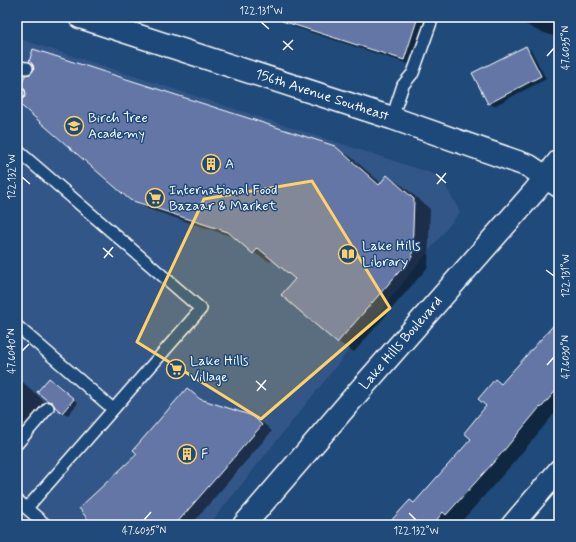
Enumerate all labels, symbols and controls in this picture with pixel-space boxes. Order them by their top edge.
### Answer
text: 122.131°W [239,4,283,18]
text: 47.6035°N [559,26,573,70]
street label: 156th Avenue Southeast [253,65,392,125]
place label: Birch Tree Academy [88,109,148,143]
school or university icon: Birch Tree Academy [63,115,85,137]
building icon: A [200,153,222,175]
text: 122.132°W [5,154,19,200]
place label: A [225,155,234,173]
place label: International Food Bazaar & Market [169,181,278,215]
supermarket icon: International Food Bazaar & Market [144,187,166,209]
place label: Lake Hills Library [362,237,421,271]
library icon: Lake Hills Library [337,243,359,265]
text: 122.131°W [559,254,573,298]
street label: Lake Hills Boulevard [356,293,446,393]
text: 47.6040°N [5,328,19,374]
text: 47.6030°N [559,335,573,379]
place label: Lake Hills Village [190,352,249,386]
supermarket icon: Lake Hills Village [165,358,187,380]
building icon: F [176,443,198,465]
place label: F [201,445,208,463]
text: 47.6035°N [122,524,166,538]
text: 122.132°W [393,524,439,538]

